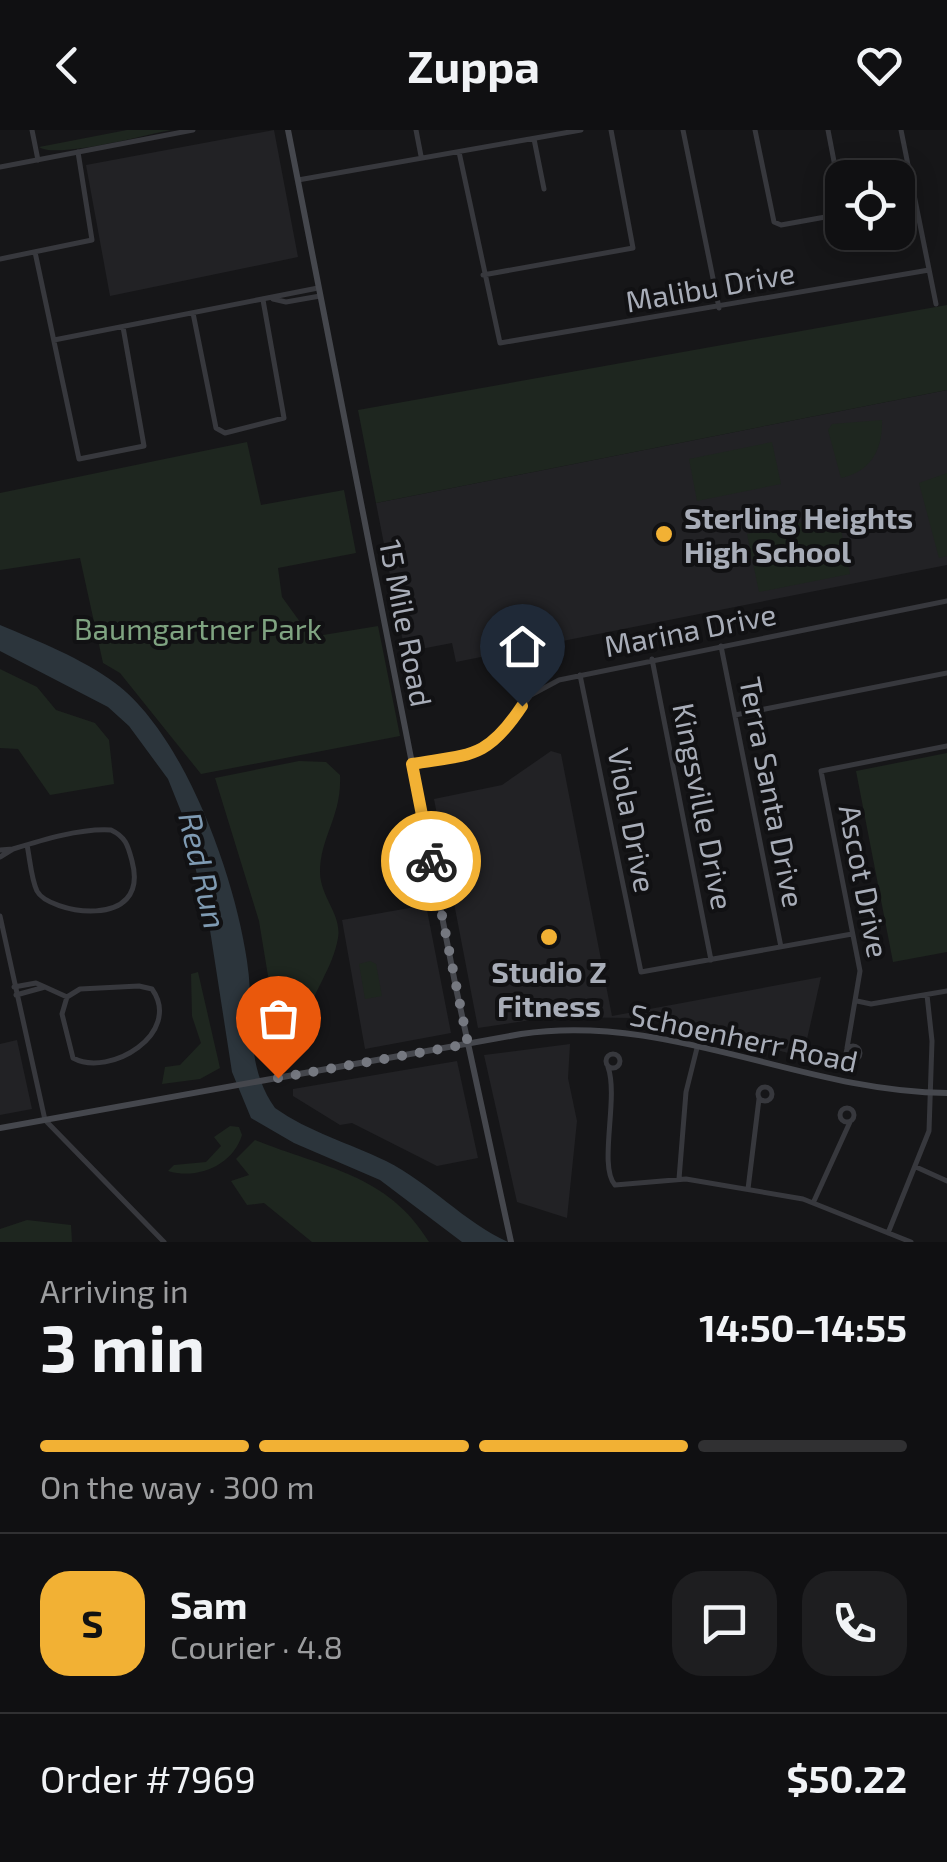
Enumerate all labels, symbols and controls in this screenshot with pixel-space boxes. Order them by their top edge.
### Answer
icon: back [40,38,95,93]
text: Zuppa [407,38,540,92]
icon: heart [852,38,907,93]
map controls [825,160,915,250]
button: locate [825,160,915,250]
street label: Malibu Drive [623,253,797,319]
place label: Sterling Heights High School [684,499,913,569]
marker: Sterling Heights High School [653,523,675,545]
street label: 15 Mile Road [373,536,441,710]
street label: Marina Drive [601,595,779,663]
pin [480,604,565,707]
park label: Baumgartner Park [74,610,322,646]
icon: home [495,619,550,674]
street label: Terra Santa Drive [733,674,813,910]
street label: Kingsville Drive [666,700,742,912]
street label: Viola Drive [601,745,665,895]
street label: Ascot Drive [833,802,897,960]
water label: Red Run [172,808,236,932]
courier [381,811,481,911]
icon: bike [404,834,459,889]
marker: Studio Z Fitness [538,926,560,948]
place label: Studio Z Fitness [491,953,607,1023]
pin [236,976,321,1079]
icon: bag [251,991,306,1046]
street label: Schoenherr Road [627,995,861,1079]
text: Arriving in [40,1271,189,1309]
text: 14:50–14:55 [699,1304,907,1350]
text: 3 min [40,1307,205,1385]
text: On the way · 300 m [40,1467,314,1505]
button: chat [672,1571,777,1676]
button: phone [802,1571,907,1676]
text: Sam [170,1581,247,1627]
text: S [81,1600,104,1646]
text: Courier · 4.8 [170,1627,343,1665]
text: Order #7969 [40,1755,256,1801]
text: $50.22 [787,1755,907,1801]

